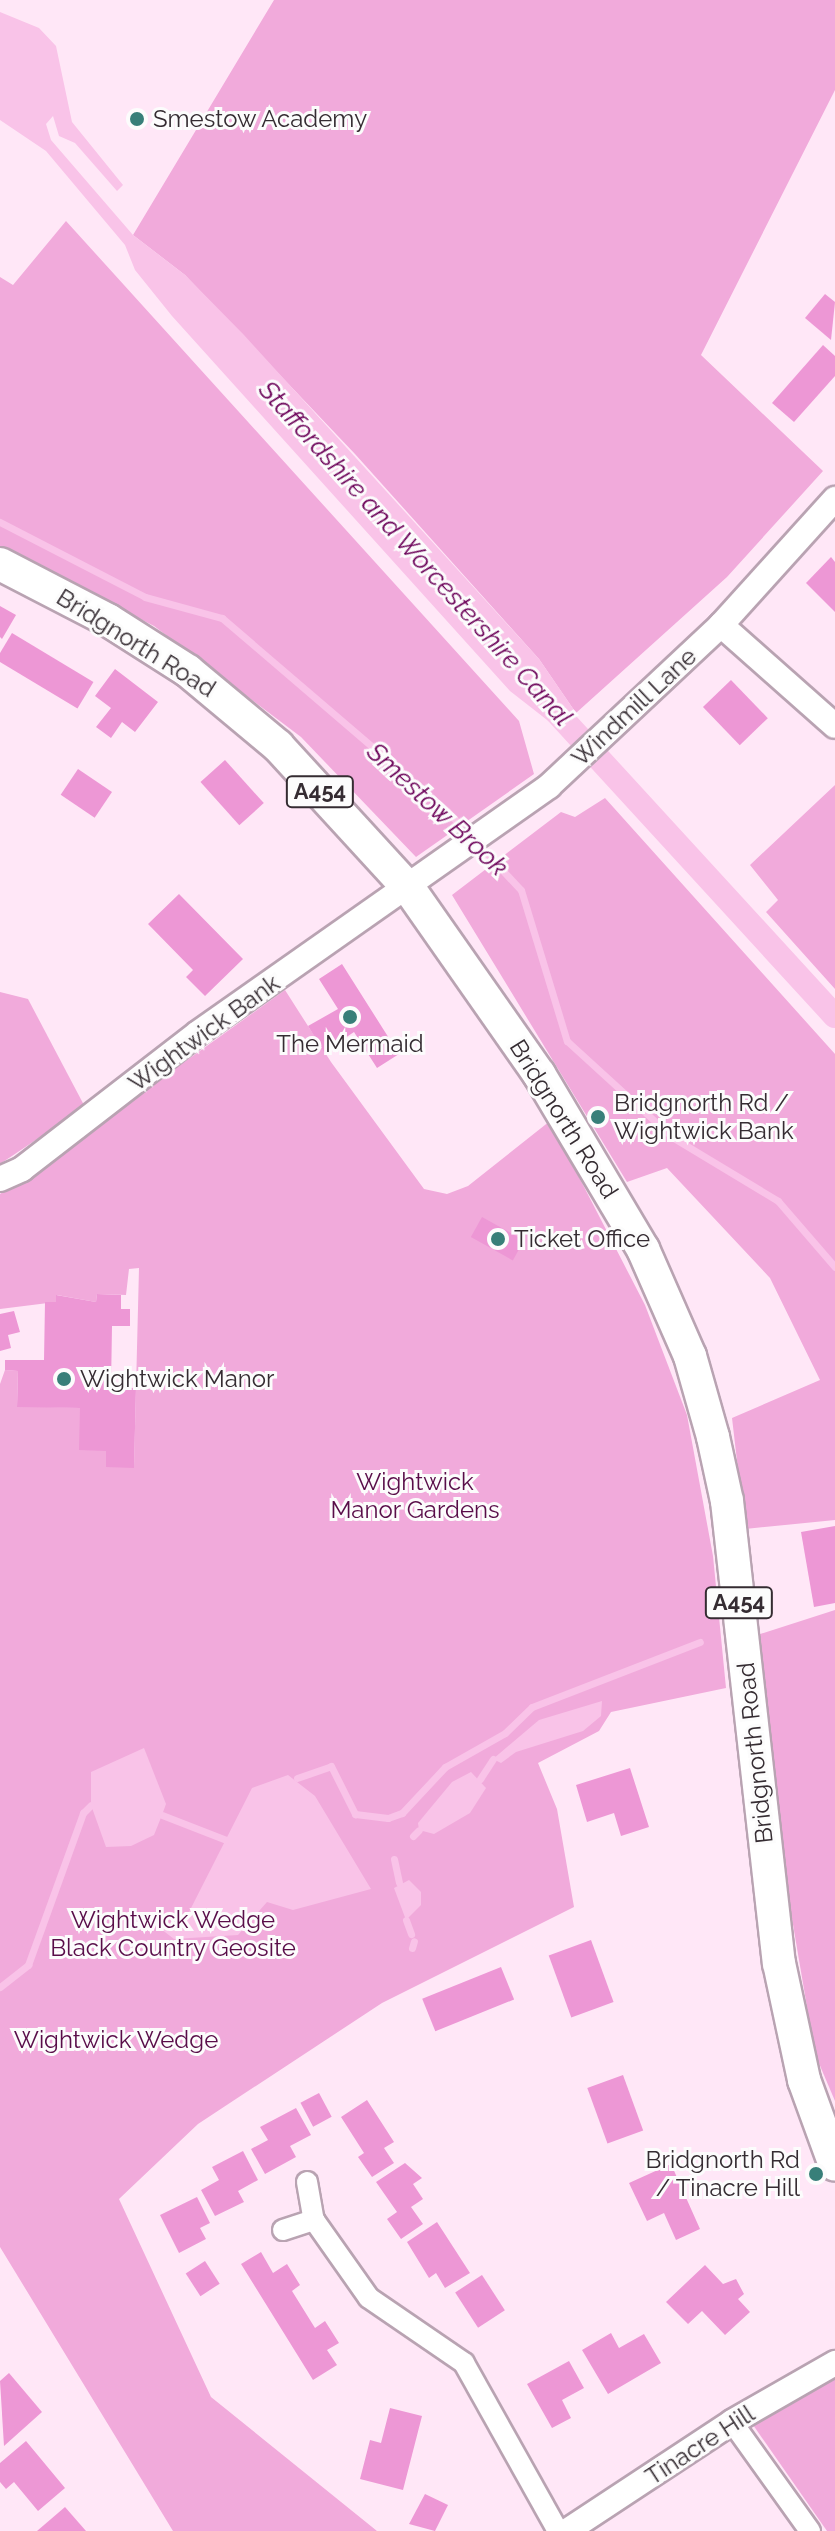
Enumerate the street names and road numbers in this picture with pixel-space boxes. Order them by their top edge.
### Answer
street label: Bridgnorth Road [51,583,221,703]
street label: Windmill Lane [565,642,703,772]
road number: A454 [284,774,356,810]
street label: Wightwick Bank [123,969,285,1097]
street label: Bridgnorth Road [504,1034,624,1204]
road number: A454 [703,1585,775,1621]
street label: Bridgnorth Road [731,1661,779,1845]
street label: Tinacre Hill [640,2399,760,2491]

